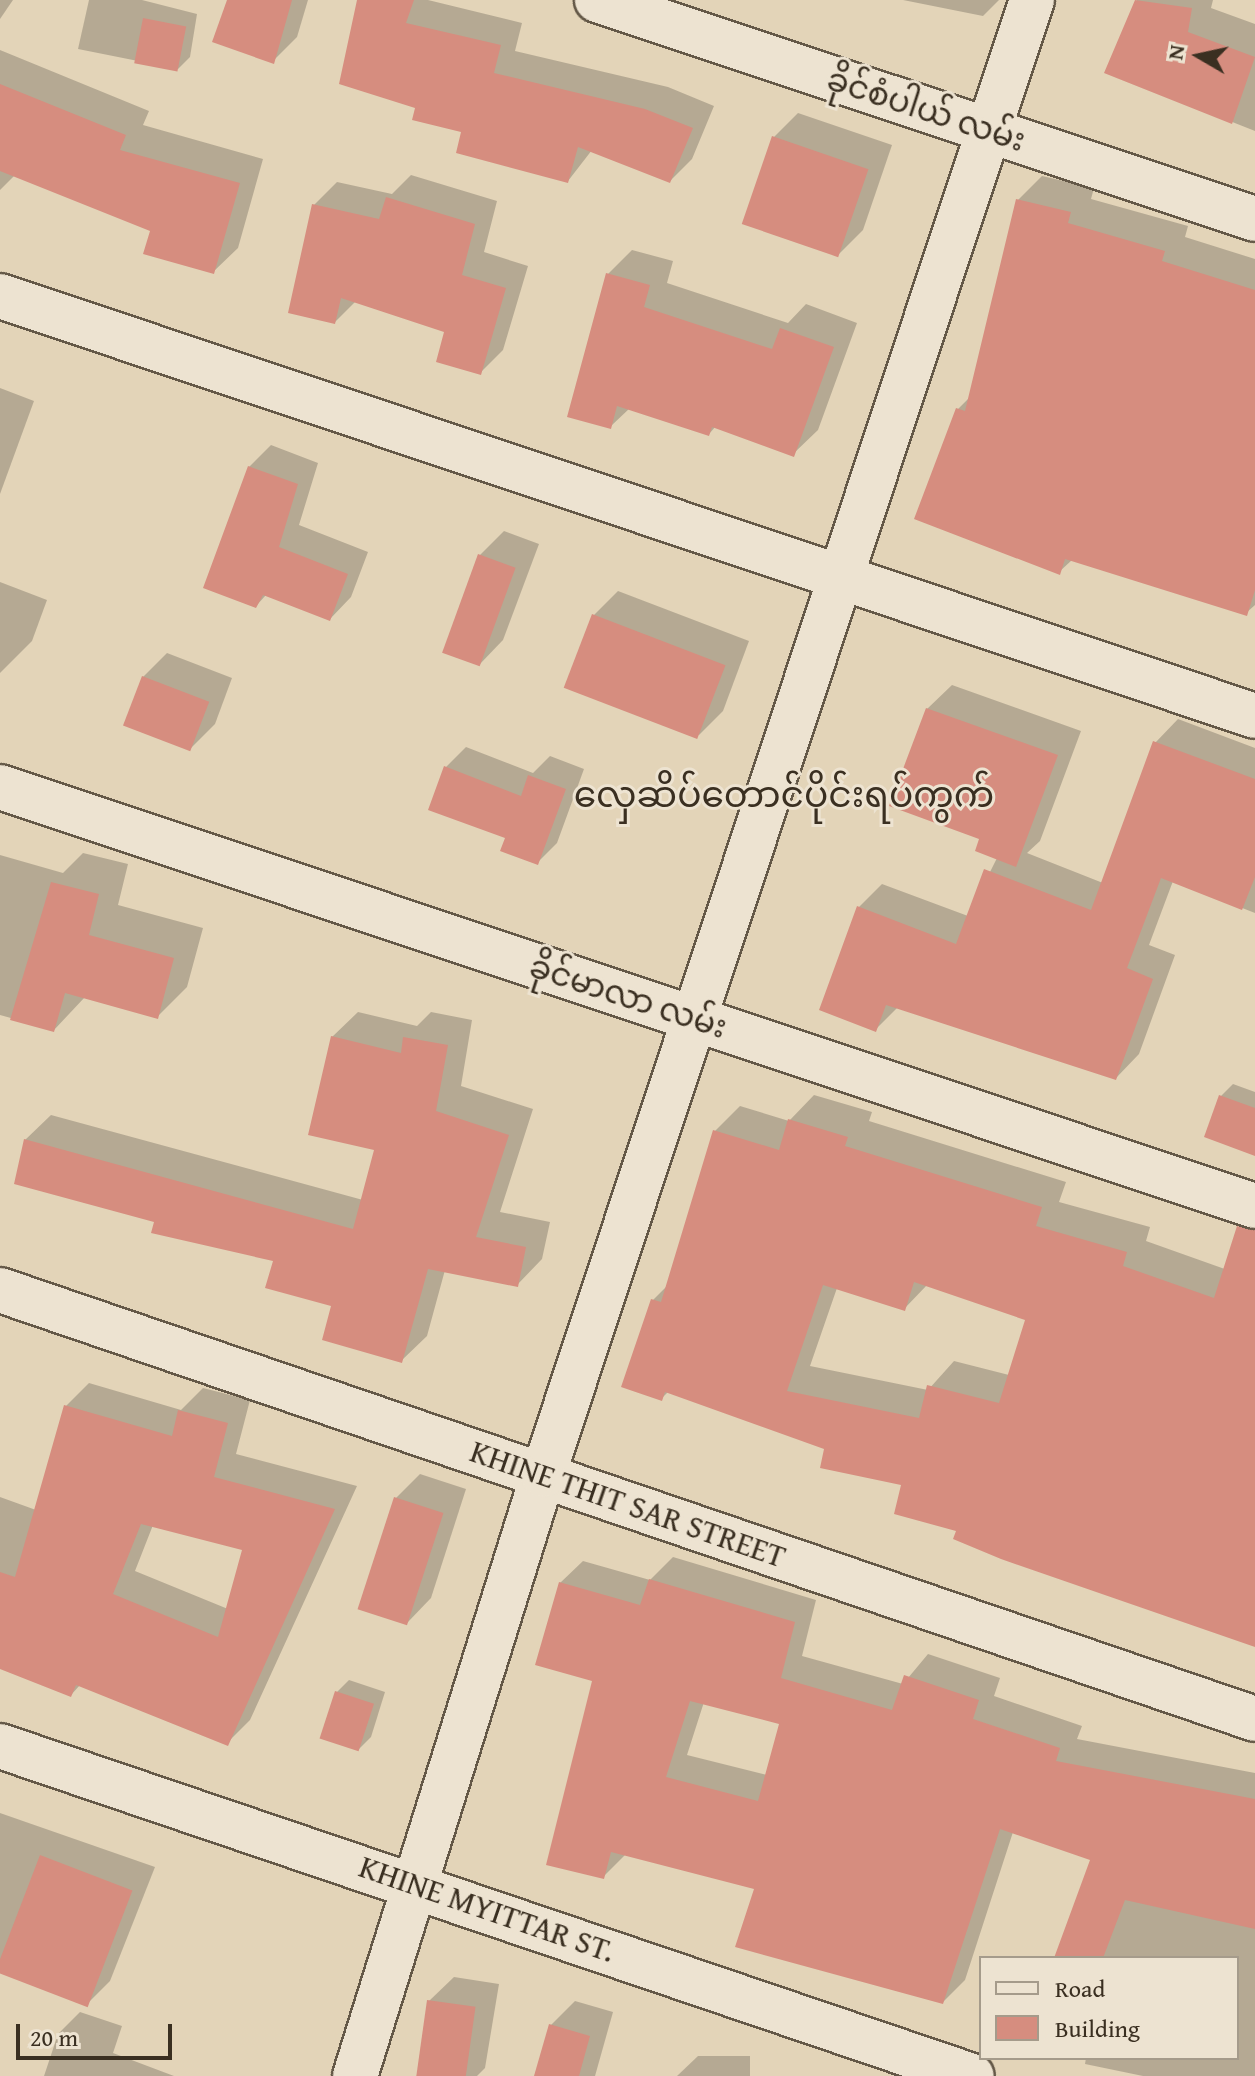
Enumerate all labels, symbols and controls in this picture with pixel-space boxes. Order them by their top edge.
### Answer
north arrow [1159,16,1239,96]
text: N [1158,42,1192,62]
street label: ခိုင်စံပါယ် လမ်း [822,60,1030,160]
district label: လှေဆိပ်တောင်ပိုင်းရပ်ကွက် [574,772,994,816]
street label: ခိုင်မာလာ လမ်း [525,947,731,1047]
street label: KHINE THIT SAR STREET [465,1432,791,1576]
street label: KHINE MYITTAR ST. [354,1847,620,1971]
legend [979,1956,1239,2060]
text: Road [1055,1971,1105,2006]
scale bar [20,2008,176,2058]
text: Building [1055,2011,1140,2046]
text: 20 m [30,2020,78,2055]

